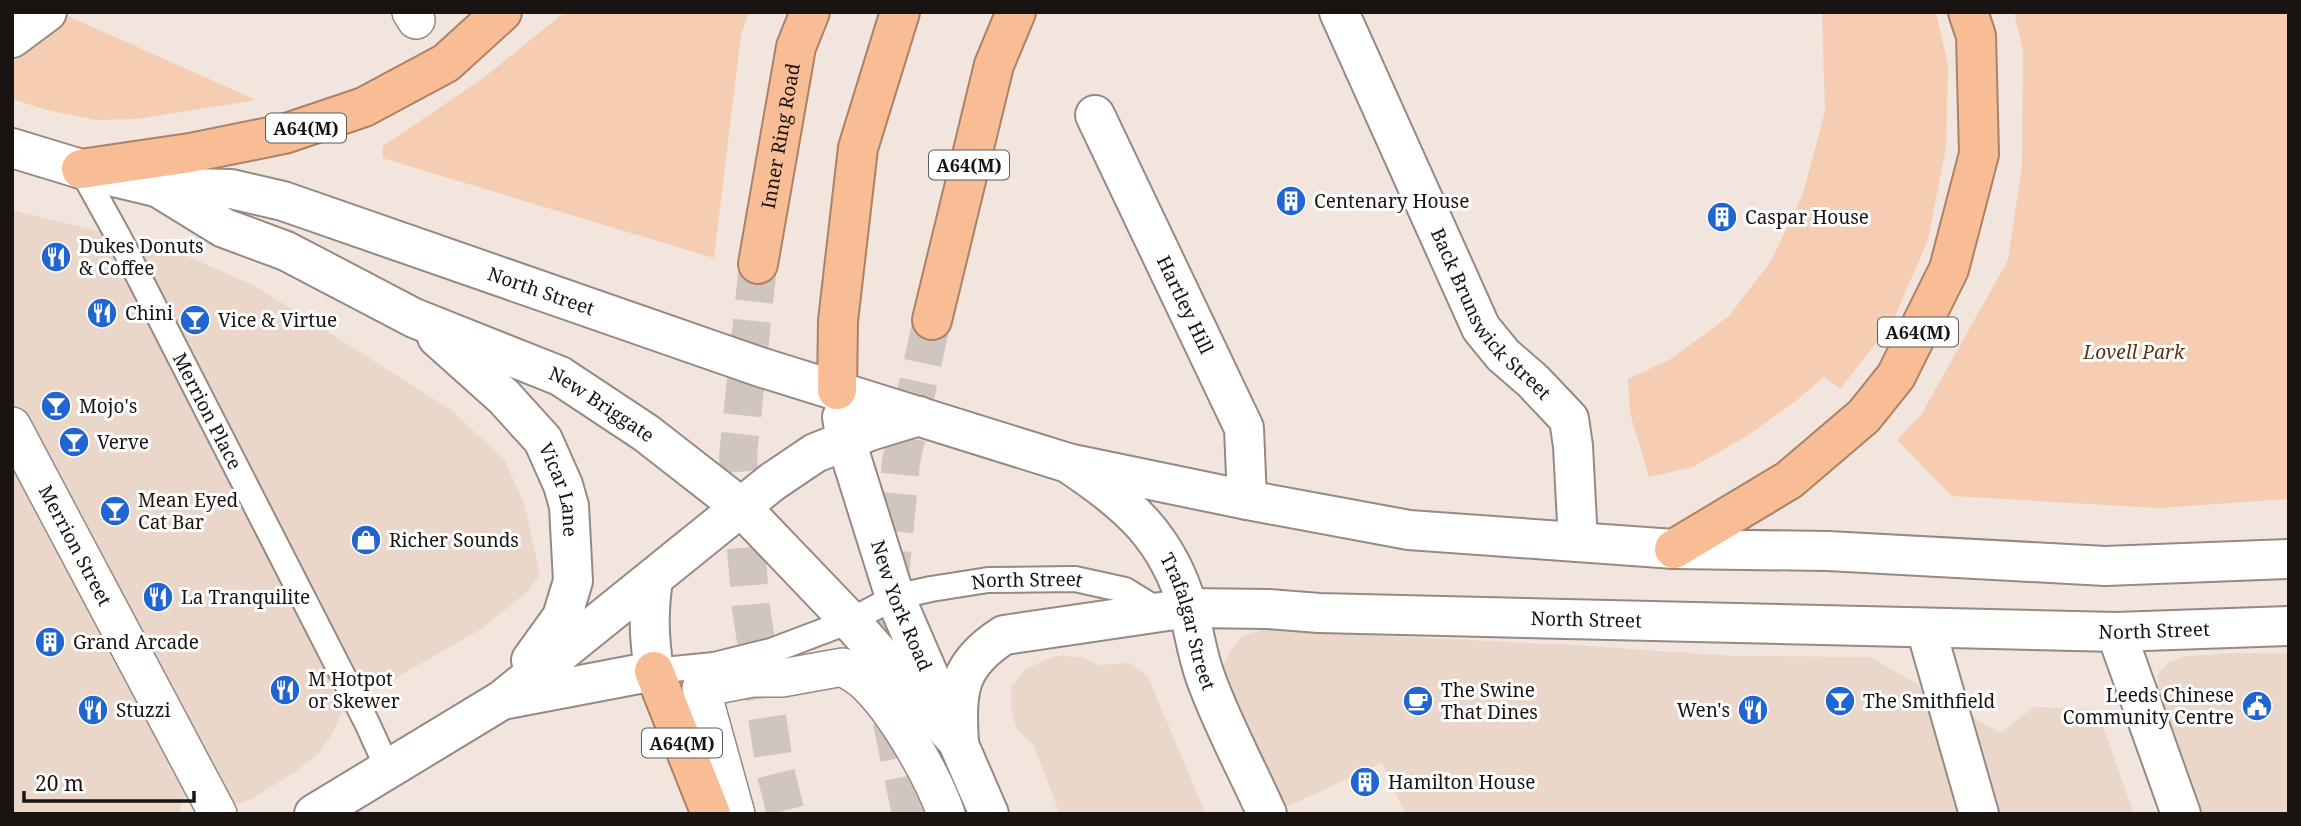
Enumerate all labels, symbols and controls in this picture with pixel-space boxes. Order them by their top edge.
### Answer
street label: Inner Ring Road [755,61,806,211]
road number: A64(M) [266,113,346,142]
road number: A64(M) [929,150,1009,180]
building icon: Centenary House [1274,184,1308,218]
place label: Centenary House [1314,188,1469,214]
building icon: Caspar House [1705,200,1739,234]
place label: Caspar House [1745,204,1869,230]
street label: Back Brunswick Street [1425,224,1557,405]
place label: Dukes Donuts & Coffee [79,233,204,281]
restaurant icon: Dukes Donuts & Coffee [39,240,73,274]
street label: Hartley Hill [1151,251,1220,358]
street label: North Street [484,260,598,321]
restaurant icon: Chini [85,296,119,330]
place label: Chini [125,300,173,326]
bar icon: Vice & Virtue [178,303,212,337]
place label: Vice & Virtue [218,307,337,333]
road number: A64(M) [1878,318,1958,346]
park label: Lovell Park [2082,339,2186,365]
street label: Merrion Place [167,348,248,474]
street label: New Briggate [545,360,660,448]
bar icon: Mojo's [39,389,73,423]
place label: Mojo's [79,393,137,419]
bar icon: Verve [57,425,91,459]
place label: Verve [97,429,149,455]
street label: Vicar Lane [533,438,584,538]
street label: Merrion Street [33,480,118,610]
place label: Mean Eyed Cat Bar [138,487,239,535]
bar icon: Mean Eyed Cat Bar [98,494,132,528]
shop icon: Richer Sounds [349,523,383,557]
place label: Richer Sounds [389,527,519,553]
street label: New York Road [865,537,939,675]
street label: Trafalgar Street [1154,548,1222,694]
street label: North Street [969,566,1085,595]
restaurant icon: La Tranquilite [141,580,175,614]
place label: La Tranquilite [181,584,310,610]
street label: North Street [1530,605,1642,634]
street label: North Street [2098,616,2210,645]
building icon: Grand Arcade [33,625,67,659]
place label: Grand Arcade [73,629,199,655]
place label: M Hotpot or Skewer [308,666,400,714]
restaurant icon: M Hotpot or Skewer [268,673,302,707]
place label: The Swine That Dines [1441,677,1538,725]
place label: Leeds Chinese Community Centre [2063,682,2234,730]
cafe icon: The Swine That Dines [1401,684,1435,718]
bar icon: The Smithfield [1823,684,1857,718]
place label: The Smithfield [1863,688,1996,714]
public building icon: Leeds Chinese Community Centre [2240,689,2274,723]
restaurant icon: Stuzzi [76,693,110,727]
restaurant icon: Wen's [1736,693,1770,727]
place label: Stuzzi [116,697,171,723]
place label: Wen's [1677,697,1730,723]
road number: A64(M) [642,728,722,758]
scale bar [24,760,194,804]
building icon: Hamilton House [1348,765,1382,799]
text: 20 m [35,769,84,797]
place label: Hamilton House [1388,769,1535,795]

